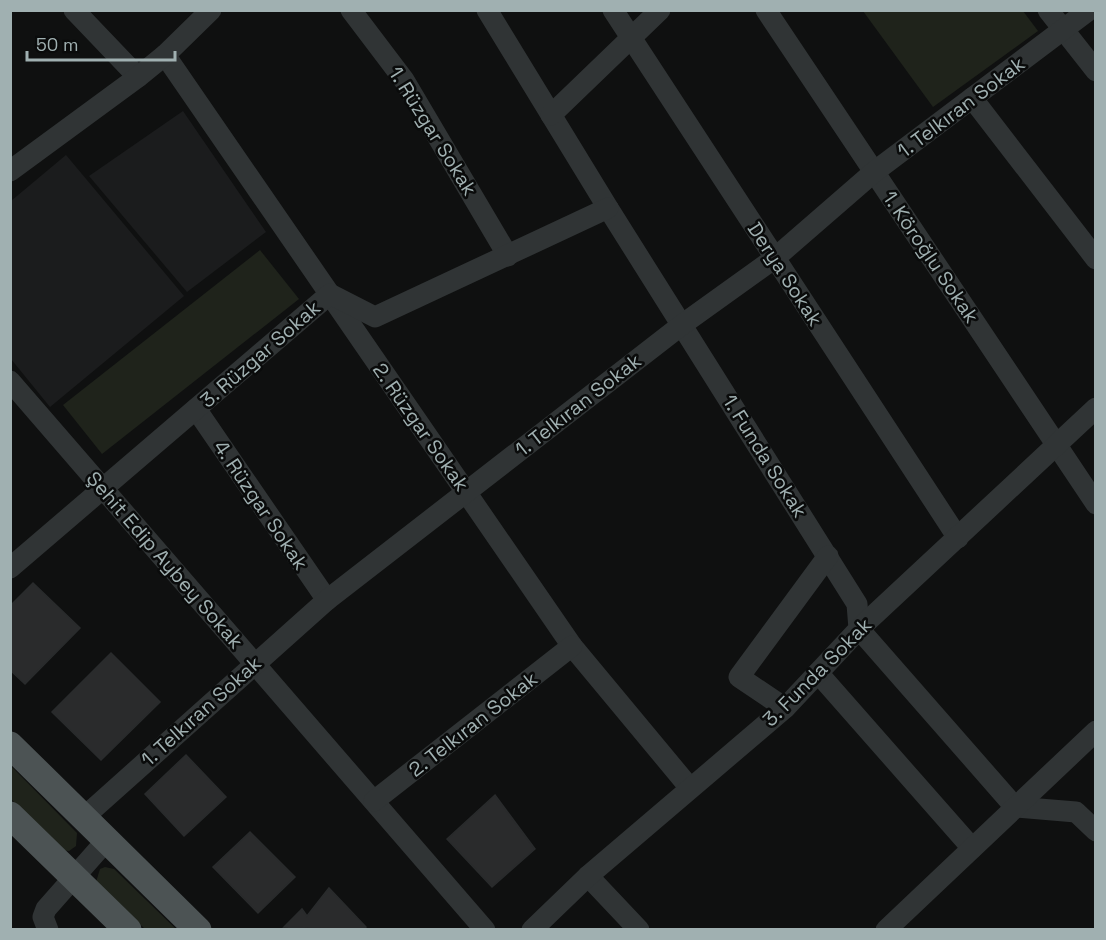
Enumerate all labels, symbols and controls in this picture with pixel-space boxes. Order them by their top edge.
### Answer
scale bar [27,24,176,62]
text: 50 m [36,33,78,56]
street label: 1. Telkıran Sokak [892,50,1030,163]
street label: 1. Rüzgar Sokak [383,62,483,201]
street label: 1. Köroğlu Sokak [877,186,985,328]
street label: Derya Sokak [742,217,828,331]
street label: 3. Rüzgar Sokak [195,295,326,413]
street label: 1. Telkıran Sokak [510,348,646,462]
street label: 2. Rüzgar Sokak [367,358,475,496]
street label: 1. Funda Sokak [717,390,813,523]
street label: 4. Rüzgar Sokak [208,435,314,575]
street label: Şehit Edip Aybey Sokak [81,466,249,654]
street label: 3. Funda Sokak [757,612,877,732]
street label: 1. Telkıran Sokak [135,650,267,772]
street label: 2. Telkıran Sokak [403,665,543,782]

